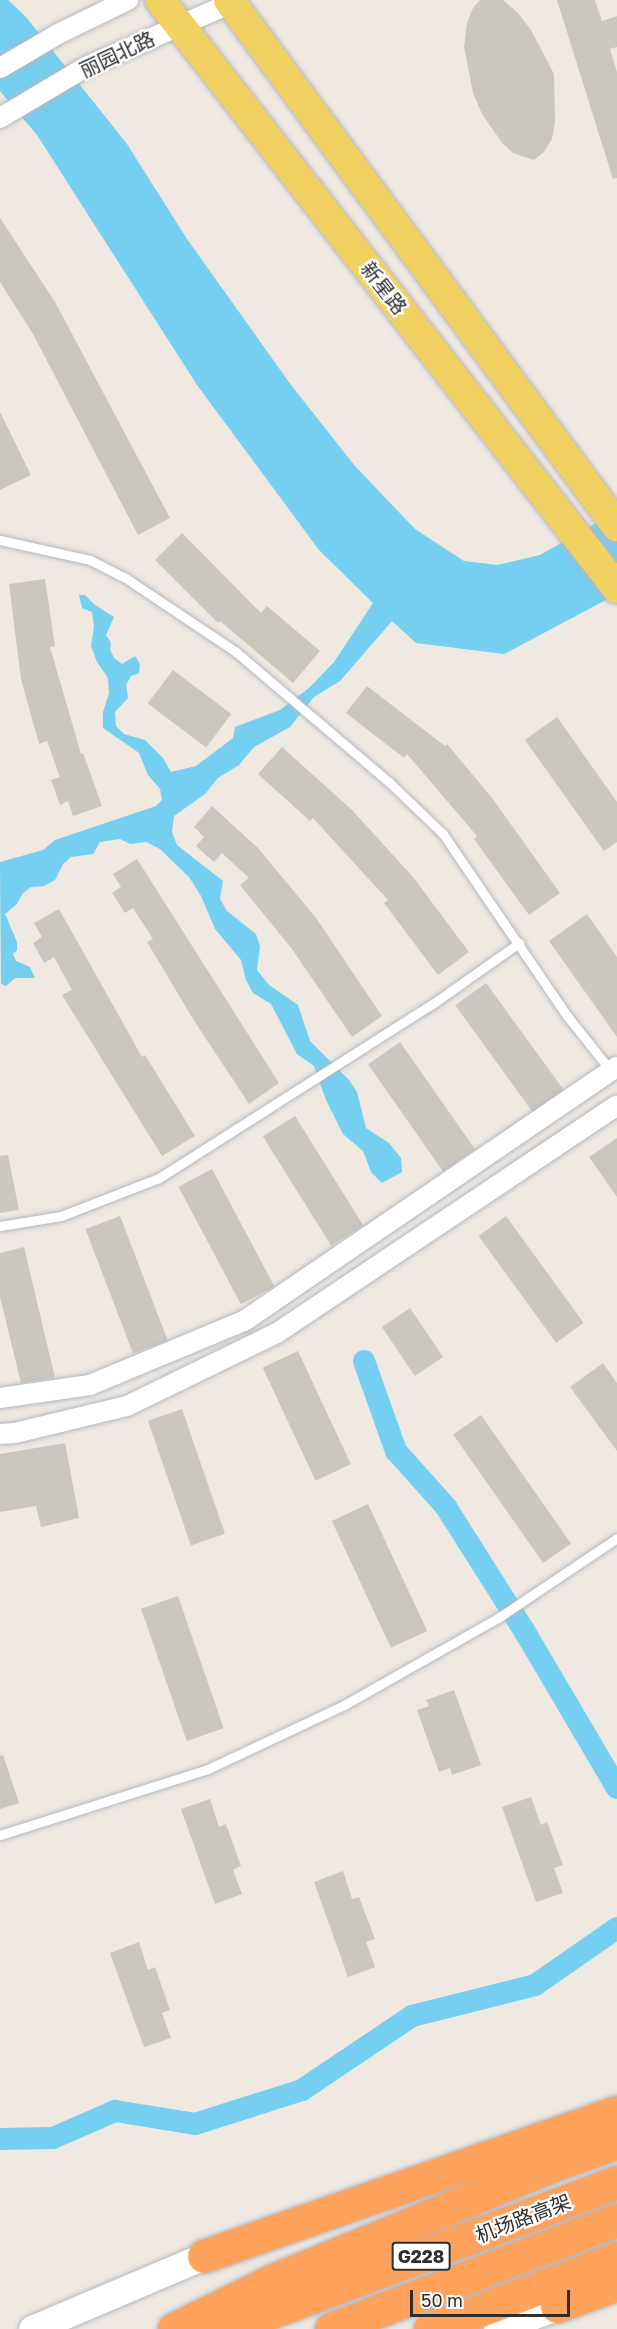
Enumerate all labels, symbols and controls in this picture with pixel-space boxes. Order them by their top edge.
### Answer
street label: 丽园北路 [76,26,158,82]
street label: 新星路 [356,257,412,319]
street label: 机场路高架 [472,2189,574,2247]
road number: G228 [391,2241,451,2271]
scale bar [413,2278,574,2316]
text: 50 m [421,2289,463,2311]

